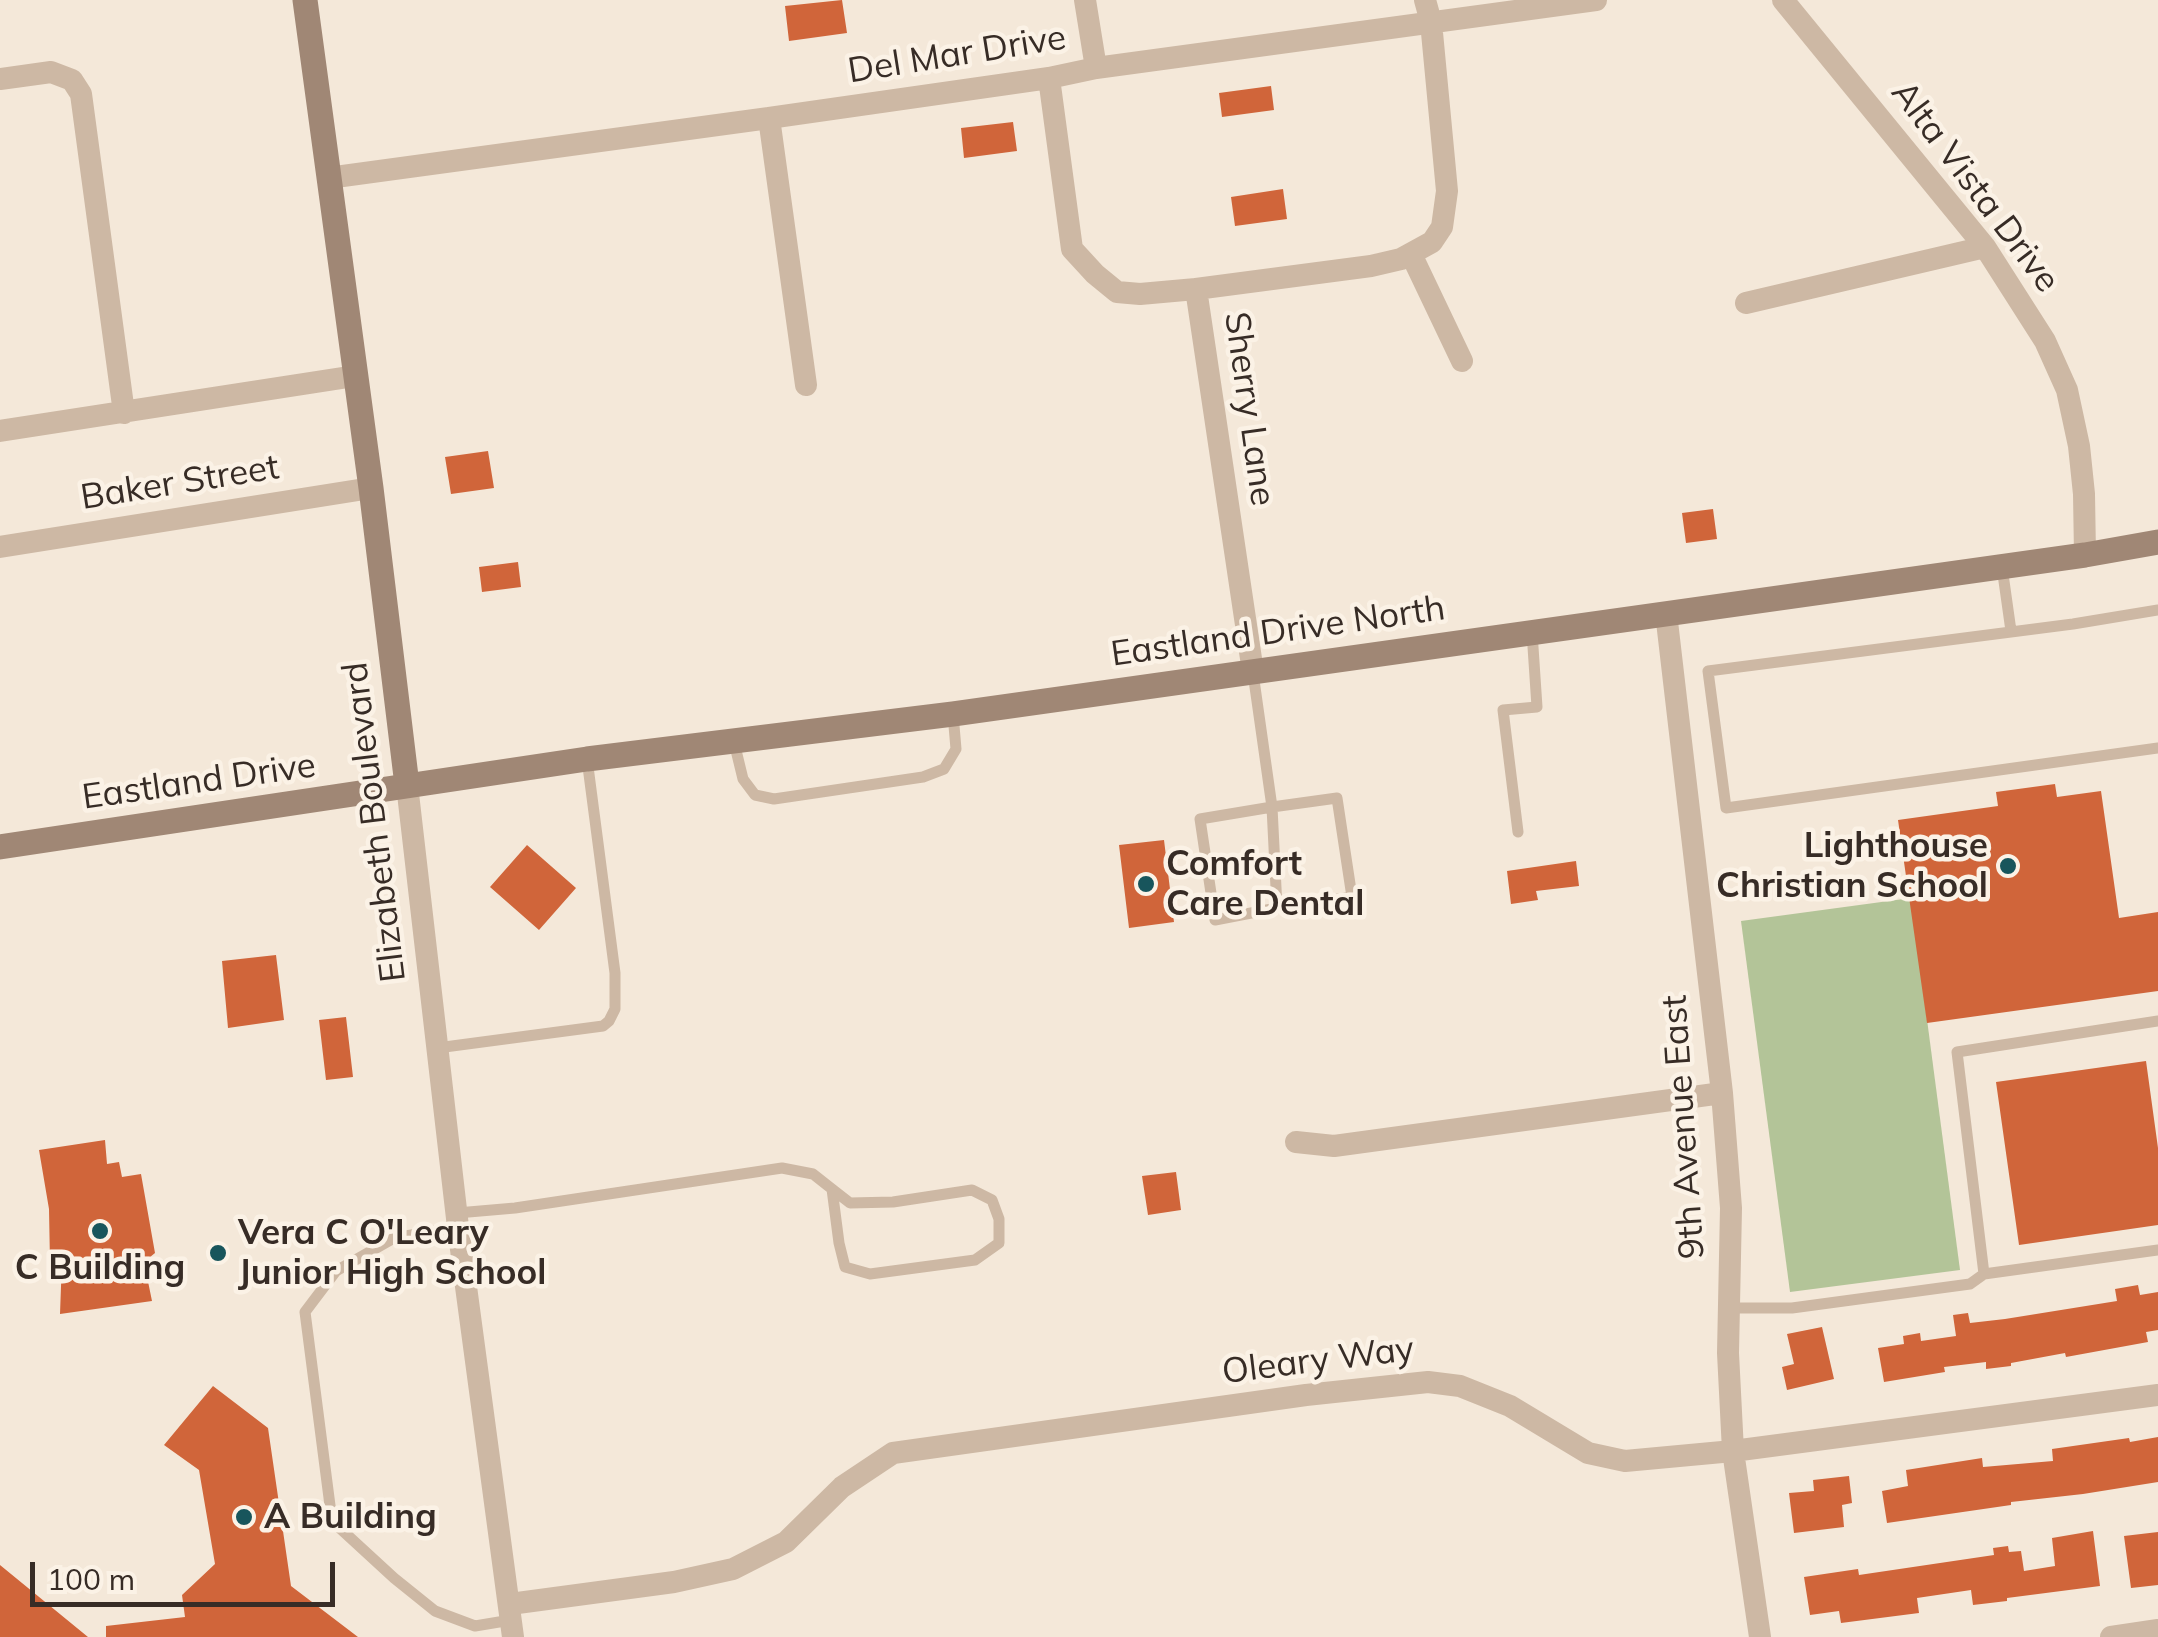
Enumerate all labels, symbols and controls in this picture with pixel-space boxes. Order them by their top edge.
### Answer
street label: Del Mar Drive [845,17,1069,93]
street label: Alta Vista Drive [1882,73,2068,301]
street label: Sherry Lane [1215,309,1283,509]
street label: Baker Street [78,447,282,519]
street label: Eastland Drive North [1108,588,1448,676]
street label: Elizabeth Boulevard [335,660,415,984]
street label: Eastland Drive [80,745,318,819]
place label: Lighthouse Christian School [1716,825,1988,907]
place label: Comfort Care Dental [1166,843,1364,925]
marker: Lighthouse Christian School [1997,855,2019,877]
marker: Comfort Care Dental [1135,873,1157,895]
street label: 9th Avenue East [1654,994,1714,1260]
place label: Vera C O'Leary Junior High School [238,1212,546,1294]
marker: C Building [89,1220,111,1242]
marker: Vera C O'Leary Junior High School [207,1242,229,1264]
place label: C Building [15,1247,185,1289]
street label: Oleary Way [1220,1328,1416,1394]
place label: A Building [264,1496,437,1538]
marker: A Building [233,1506,255,1528]
scale bar [35,1542,340,1604]
text: 100 m [47,1560,135,1598]

